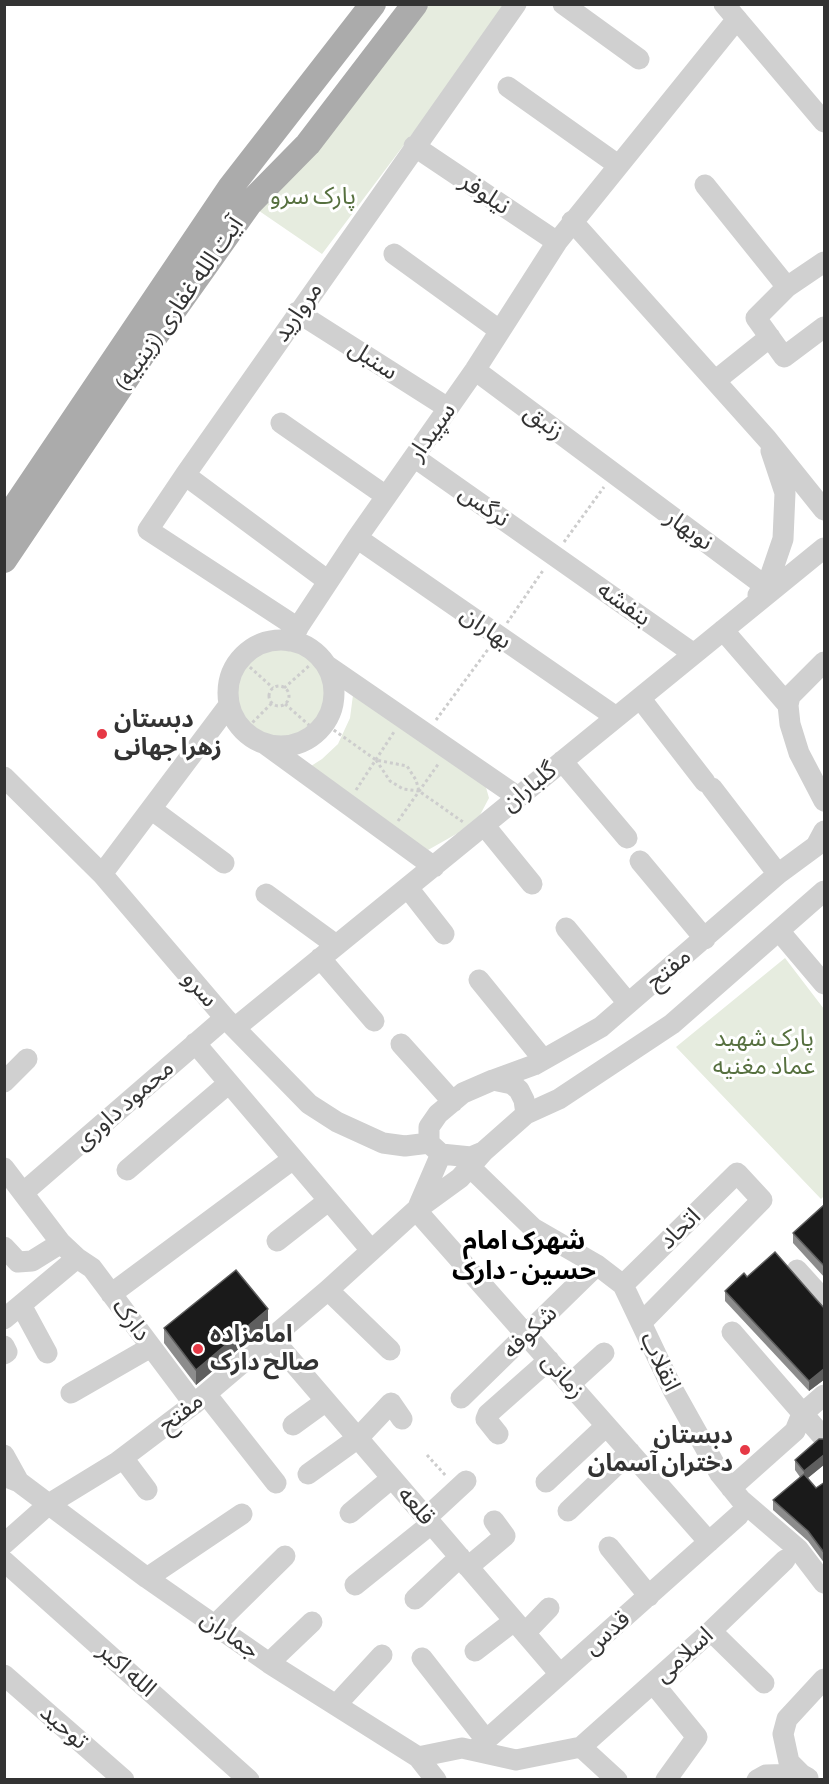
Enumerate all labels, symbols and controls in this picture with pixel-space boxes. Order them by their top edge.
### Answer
street label: نیلوفر [454,167,516,221]
park label: پارک سرو [270,183,356,211]
street label: آیت الله غفاری (زینبیه) [108,211,250,397]
street label: مروارید [267,276,329,348]
street label: سنبل [343,334,403,386]
street label: سپیدار [402,398,462,466]
street label: زنبق [518,398,570,446]
street label: نرگس [453,478,515,534]
street label: نوبهار [659,503,719,557]
street label: بنفشه [592,575,656,633]
street label: بهاران [455,600,517,656]
place label: دبستان زهرا جهانی [114,706,222,762]
marker: دبستان زهرا جهانی [95,727,109,741]
street label: گلباران [496,756,562,818]
street label: مفتح [641,942,697,996]
street label: سرو [176,965,224,1013]
park label: پارک شهید عماد مغنیه [713,1025,815,1081]
street label: محمود داوری [68,1054,180,1156]
street label: اتحاد [653,1202,707,1256]
district label: شهرک امام حسین - دارک [452,1225,596,1286]
street label: دارک [106,1293,156,1347]
street label: شکوفه [497,1299,563,1365]
place label: امامزاده صالح دارک [210,1321,319,1377]
street label: انقلاب [634,1328,686,1396]
marker: امامزاده صالح دارک [191,1342,205,1356]
street label: زمانی [535,1347,591,1405]
street label: مفتح [153,1387,209,1439]
place label: دبستان دختران آسمان [588,1422,733,1478]
marker: دبستان دختران آسمان [738,1443,752,1457]
street label: قلعه [391,1481,441,1531]
street label: جماران [195,1604,265,1666]
street label: قدس [578,1605,636,1661]
street label: اسلامی [649,1621,719,1689]
street label: الله اکبر [92,1637,162,1703]
street label: توحید [34,1698,94,1756]

